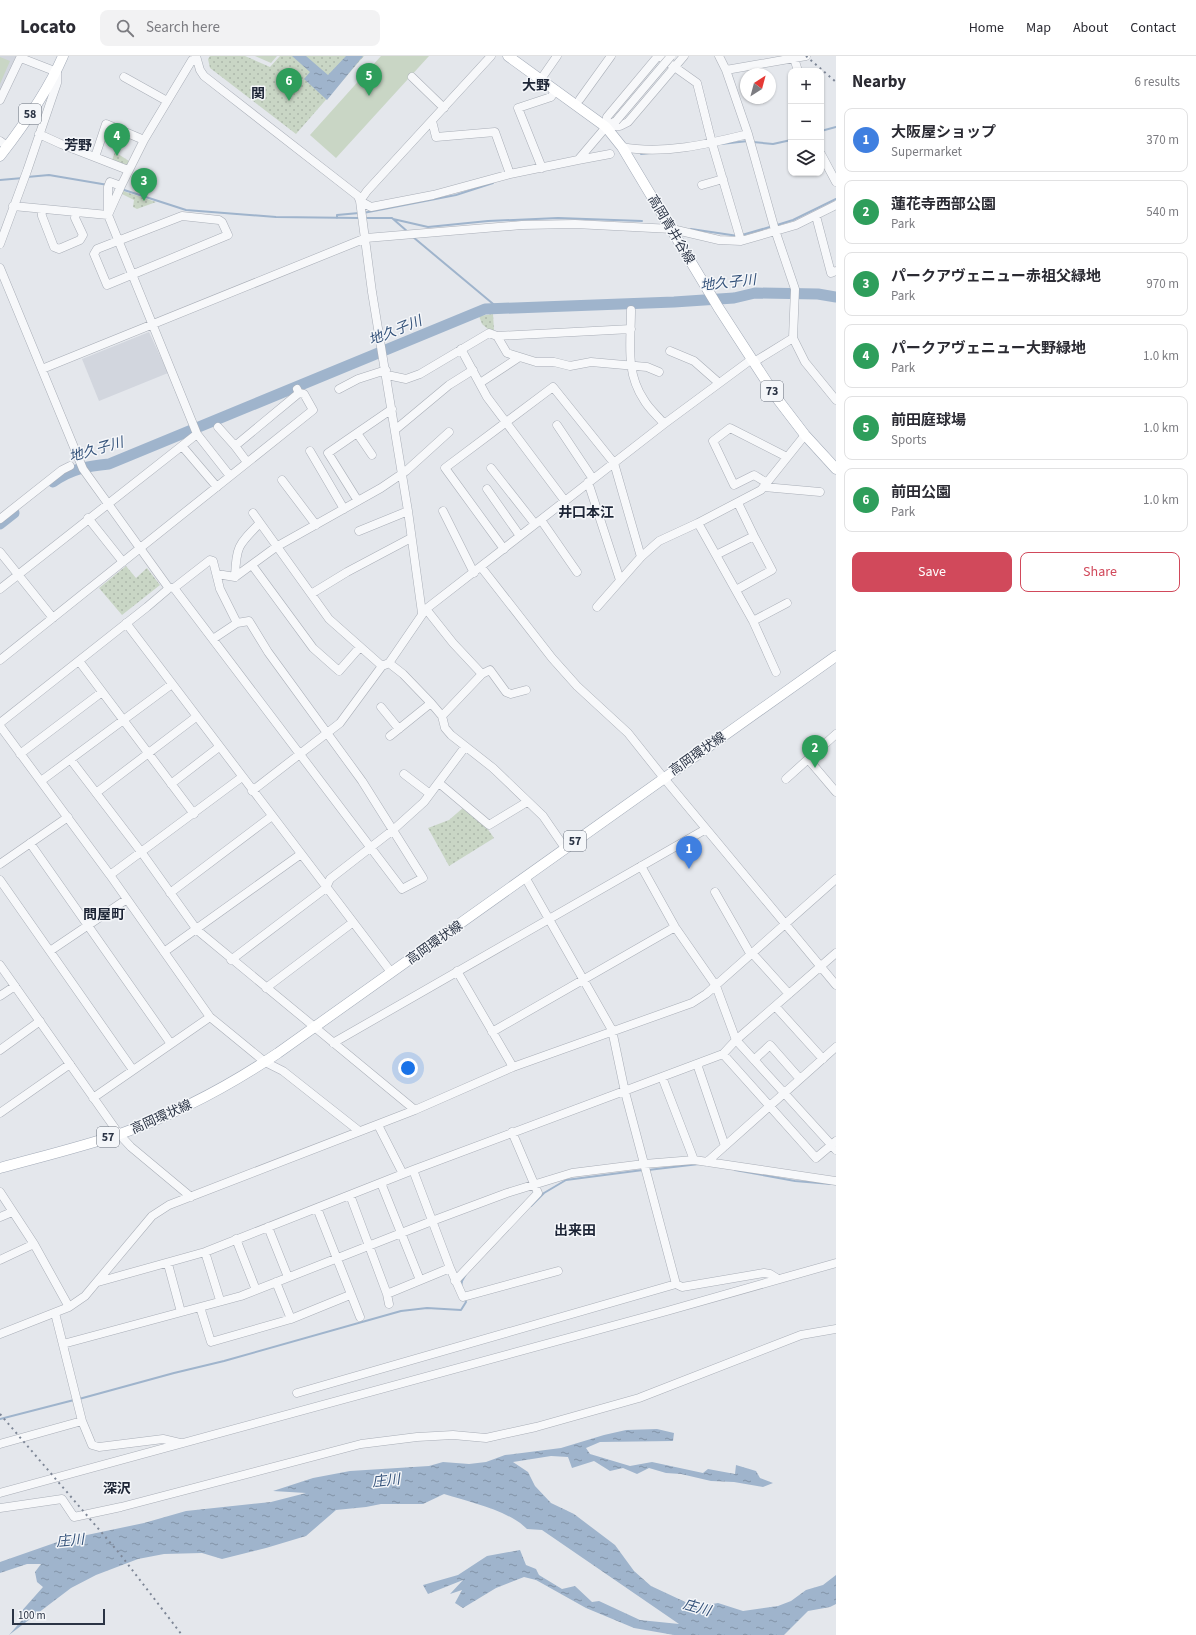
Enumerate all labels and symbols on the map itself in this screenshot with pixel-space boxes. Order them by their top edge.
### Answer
pin: 5 [356,63,382,96]
pin: 6 [276,68,302,101]
north arrow [740,68,776,104]
district label: 大野 [522,76,550,96]
district label: 関 [251,84,265,104]
road number: 58 [19,104,41,124]
pin: 4 [104,123,130,156]
district label: 芳野 [64,136,92,156]
pin: 3 [131,168,157,201]
street label: 高岡青井谷線 [643,191,699,268]
water label: 地久子川 [699,270,759,296]
water label: 地久子川 [366,310,427,351]
road number: 73 [761,381,783,401]
water label: 地久子川 [67,432,128,467]
district label: 井口本江 [558,503,614,523]
street label: 高岡環状線 [666,728,729,780]
pin: 2 [802,735,828,768]
road number: 57 [564,831,586,851]
pin: 1 [676,836,702,869]
district label: 問屋町 [83,905,125,925]
street label: 高岡環状線 [403,917,466,969]
your location [398,1058,418,1078]
street label: 高岡環状線 [128,1095,195,1138]
road number: 57 [97,1127,119,1147]
district label: 出来田 [554,1221,596,1241]
water label: 庄川 [371,1469,403,1492]
district label: 深沢 [103,1479,131,1499]
water label: 庄川 [55,1530,87,1552]
water label: 庄川 [681,1594,715,1622]
scale bar [12,1607,105,1626]

